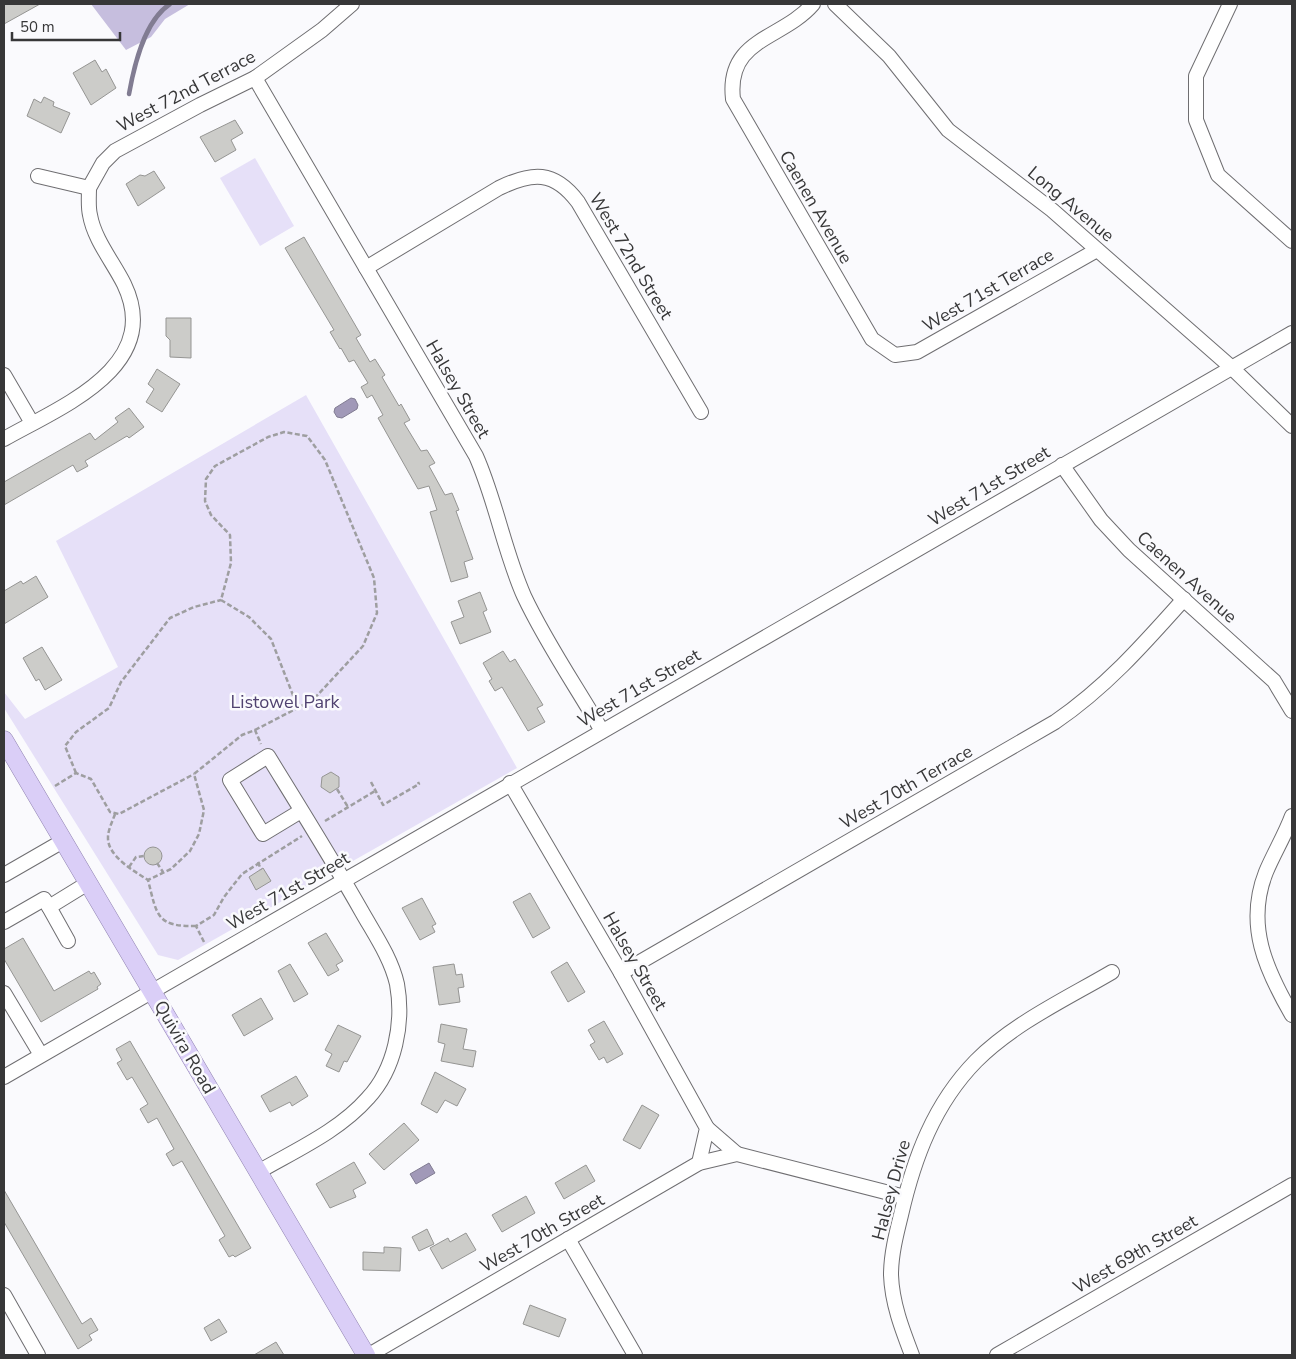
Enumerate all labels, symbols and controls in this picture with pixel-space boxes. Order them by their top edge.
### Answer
scale bar [12,10,120,42]
text: 50 m [20,17,55,37]
street label: West 72nd Terrace [112,44,260,138]
street label: Caenen Avenue [774,146,858,268]
street label: Long Avenue [1023,161,1119,247]
street label: West 72nd Street [584,188,679,324]
street label: West 71st Terrace [918,243,1058,337]
street label: Halsey Street [420,336,496,443]
street label: West 71st Street [924,440,1055,532]
street label: Caenen Avenue [1132,526,1242,628]
street label: West 71st Street [573,643,705,733]
park label: Listowel Park [230,690,341,714]
street label: West 70th Terrace [835,739,977,835]
street label: West 71st Street [222,846,354,936]
street label: Halsey Street [597,908,673,1015]
street label: Quivira Road [149,996,221,1098]
street label: Halsey Drive [866,1137,916,1243]
street label: West 70th Street [476,1187,609,1278]
street label: West 69th Street [1069,1208,1202,1299]

